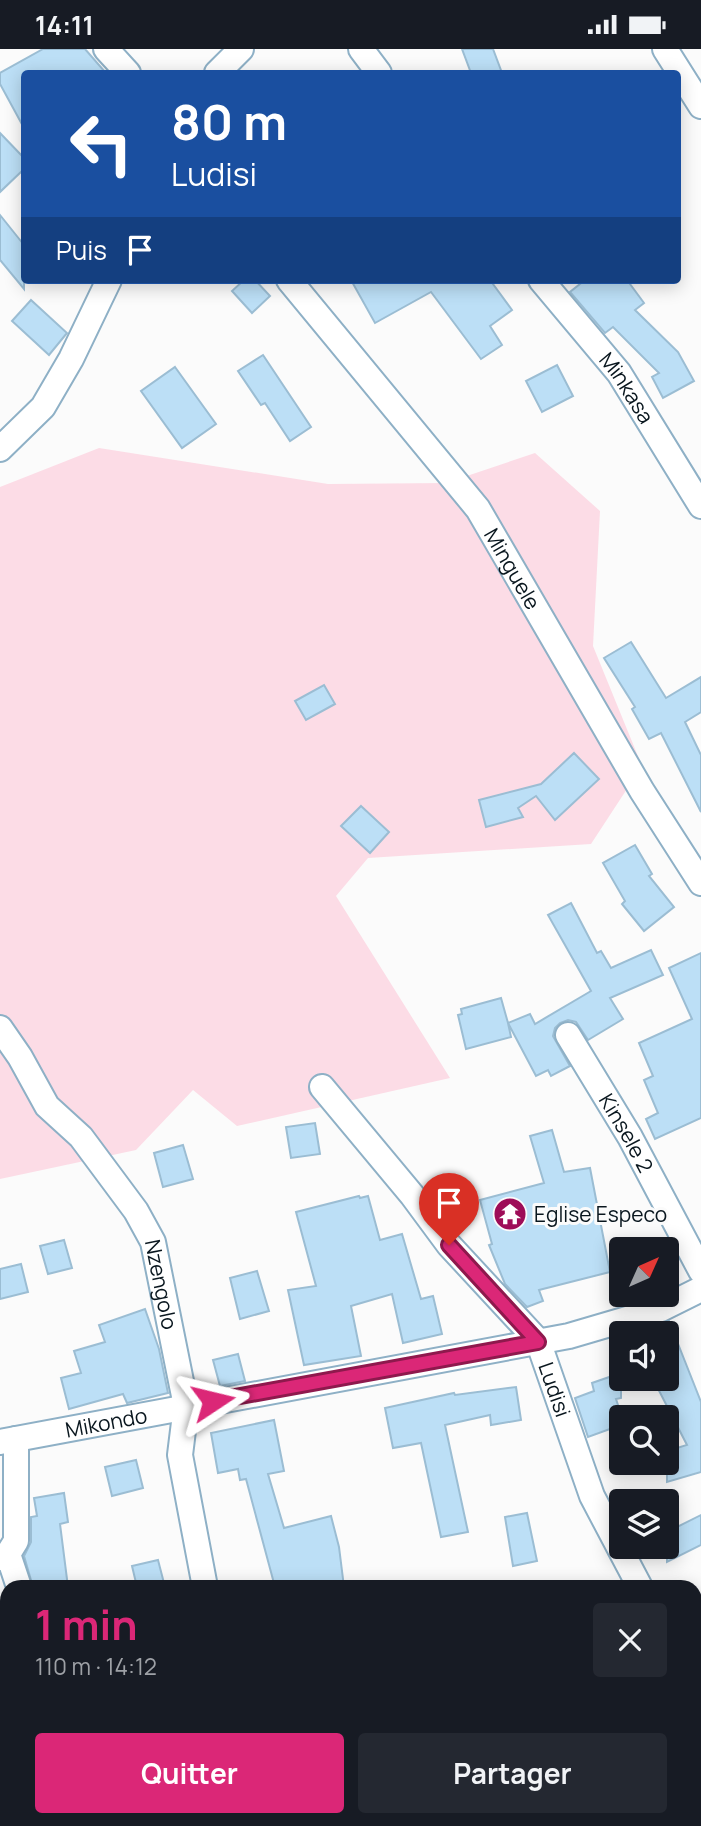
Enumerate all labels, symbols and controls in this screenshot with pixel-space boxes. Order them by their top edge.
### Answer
text: 14:11 [35,7,94,43]
text: 80 m [171,88,287,155]
icon: left [56,98,147,189]
text: Ludisi [171,152,257,196]
icon: arrive [121,231,159,269]
text: Puis [56,232,107,268]
street label: Minkasa [593,346,661,428]
street label: Minguele [478,523,547,614]
street label: Kinsele 2 [593,1088,660,1177]
pin [419,1173,479,1245]
icon: arrive [430,1184,468,1222]
temple icon: Eglise Especo [491,1195,529,1233]
place label: Eglise Especo [534,1200,667,1228]
street label: Nzengolo [139,1237,184,1332]
north arrow [609,1237,679,1307]
map controls [609,1237,679,1559]
button: sound [609,1321,679,1391]
street label: Ludisi [532,1358,577,1421]
position arrow [176,1364,250,1438]
street label: Mikondo [63,1401,149,1444]
button: search [609,1405,679,1475]
button: layers [609,1489,679,1559]
text: 1 min [35,1595,138,1653]
button: close [593,1603,667,1677]
text: 110 m · 14:12 [35,1650,157,1682]
button: Quitter [35,1733,344,1813]
button: Partager [358,1733,667,1813]

